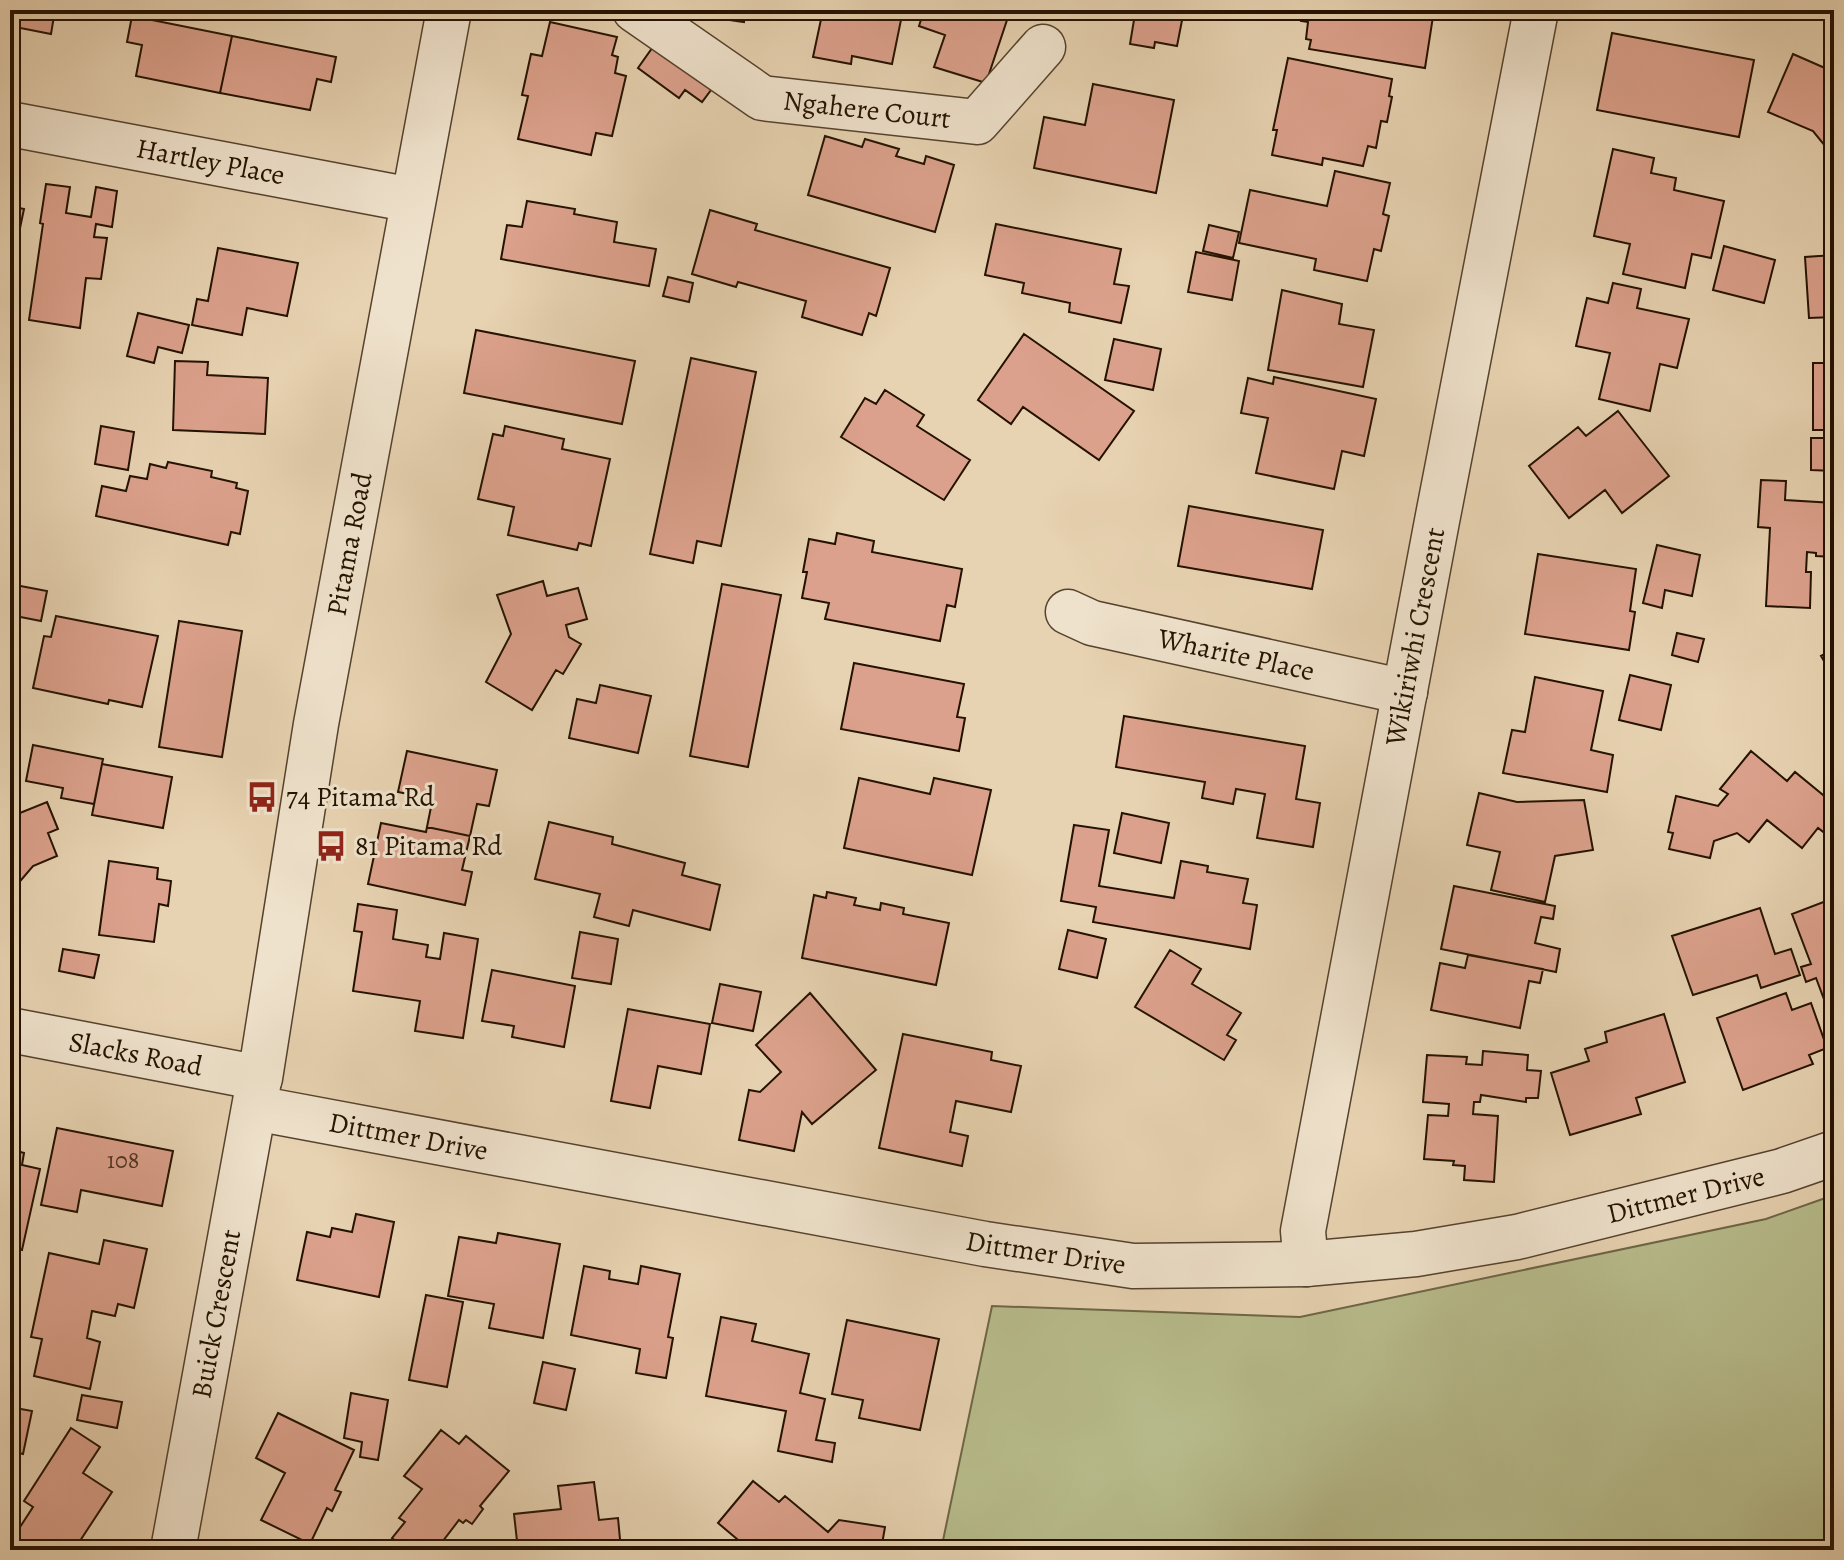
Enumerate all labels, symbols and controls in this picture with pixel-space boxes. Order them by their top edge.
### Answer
street label: Ngahere Court [781,81,953,138]
street label: Hartley Place [133,129,288,195]
street label: Pitama Road [318,468,382,619]
street label: Wikiriwhi Crescent [1376,524,1454,750]
street label: Wharite Place [1153,619,1318,690]
place label: 74 Pitama Rd [286,778,435,816]
bus stop icon: 74 Pitama Rd [245,780,279,814]
place label: 81 Pitama Rd [355,827,503,865]
bus stop icon: 81 Pitama Rd [314,829,348,863]
street label: Slacks Road [66,1023,207,1086]
street label: Dittmer Drive [326,1103,491,1170]
house number: 108 [107,1144,139,1176]
street label: Dittmer Drive [1603,1157,1769,1233]
street label: Dittmer Drive [963,1222,1128,1284]
street label: Buick Crescent [182,1226,250,1401]

